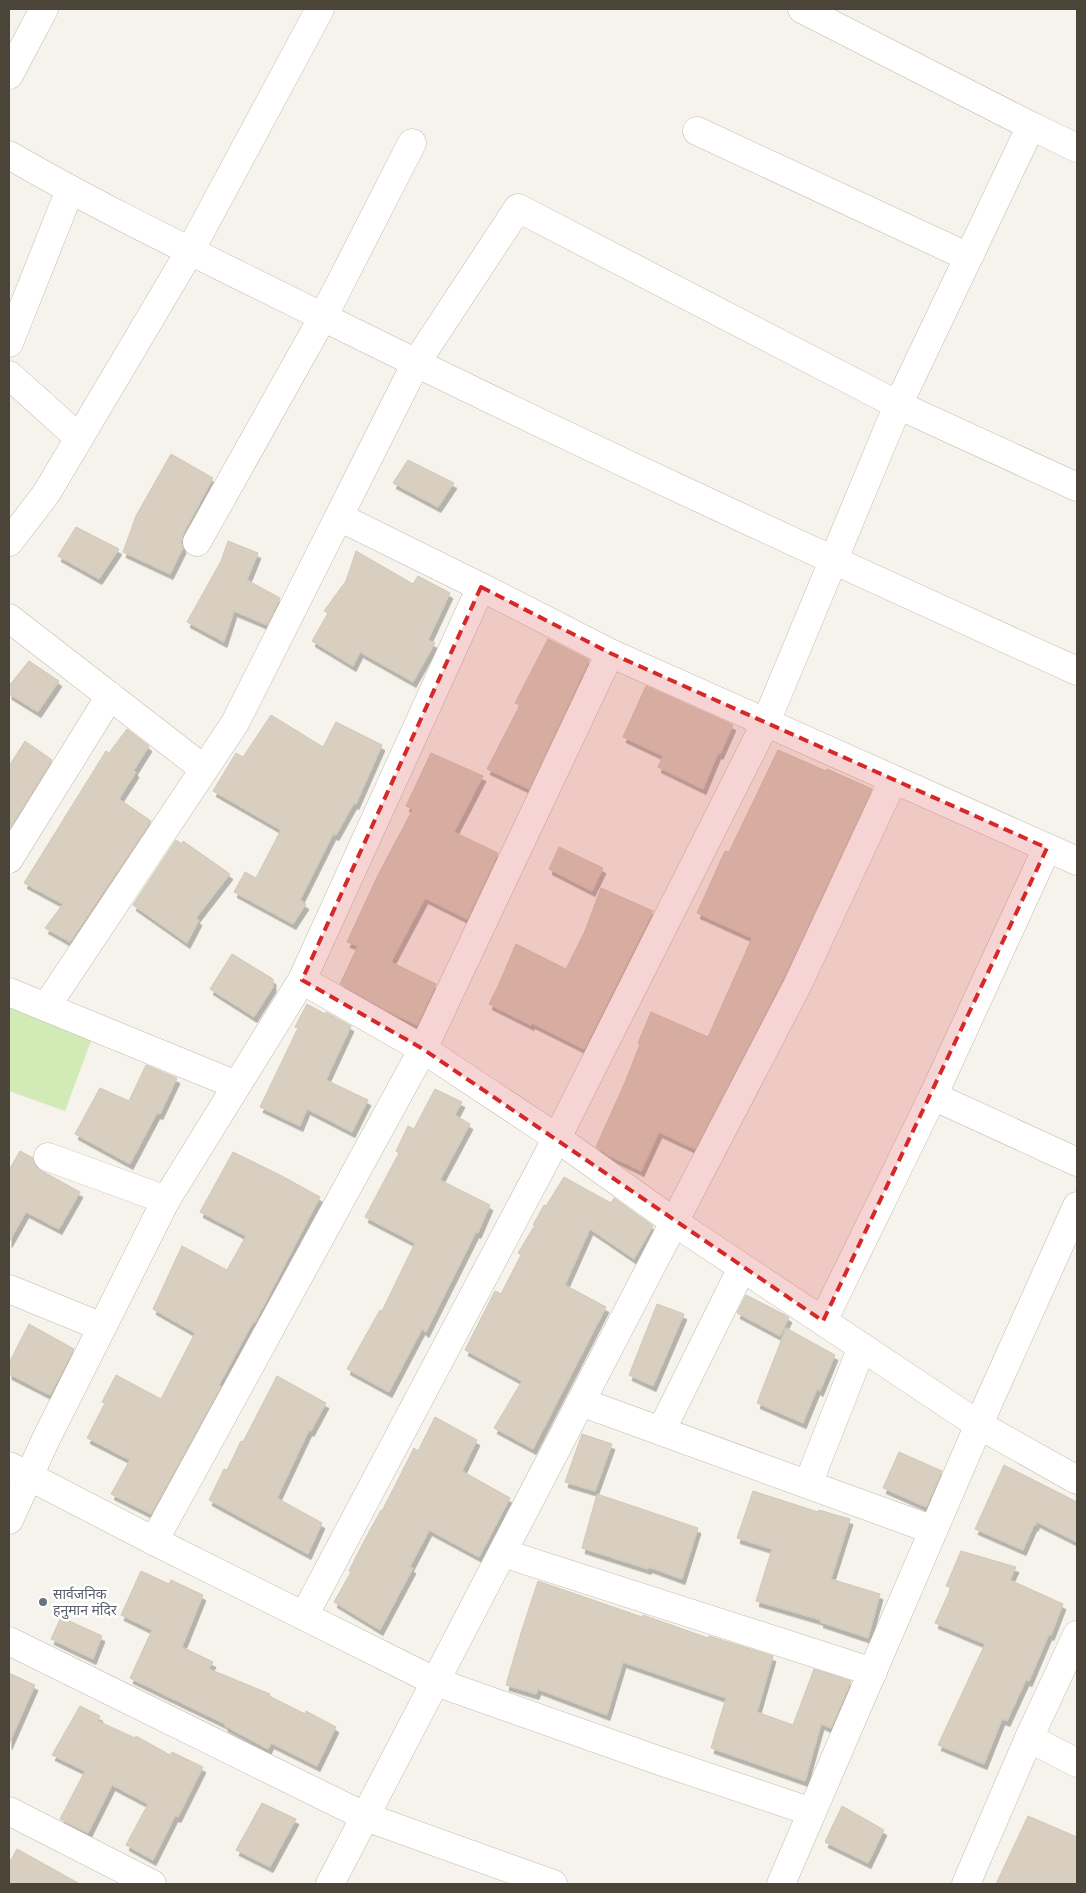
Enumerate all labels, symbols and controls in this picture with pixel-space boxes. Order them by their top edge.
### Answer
place label: सार्वजनिक हनुमान मंदिर [53,1586,117,1620]
marker: सार्वजनिक हनुमान मंदिर [37,1596,49,1608]

